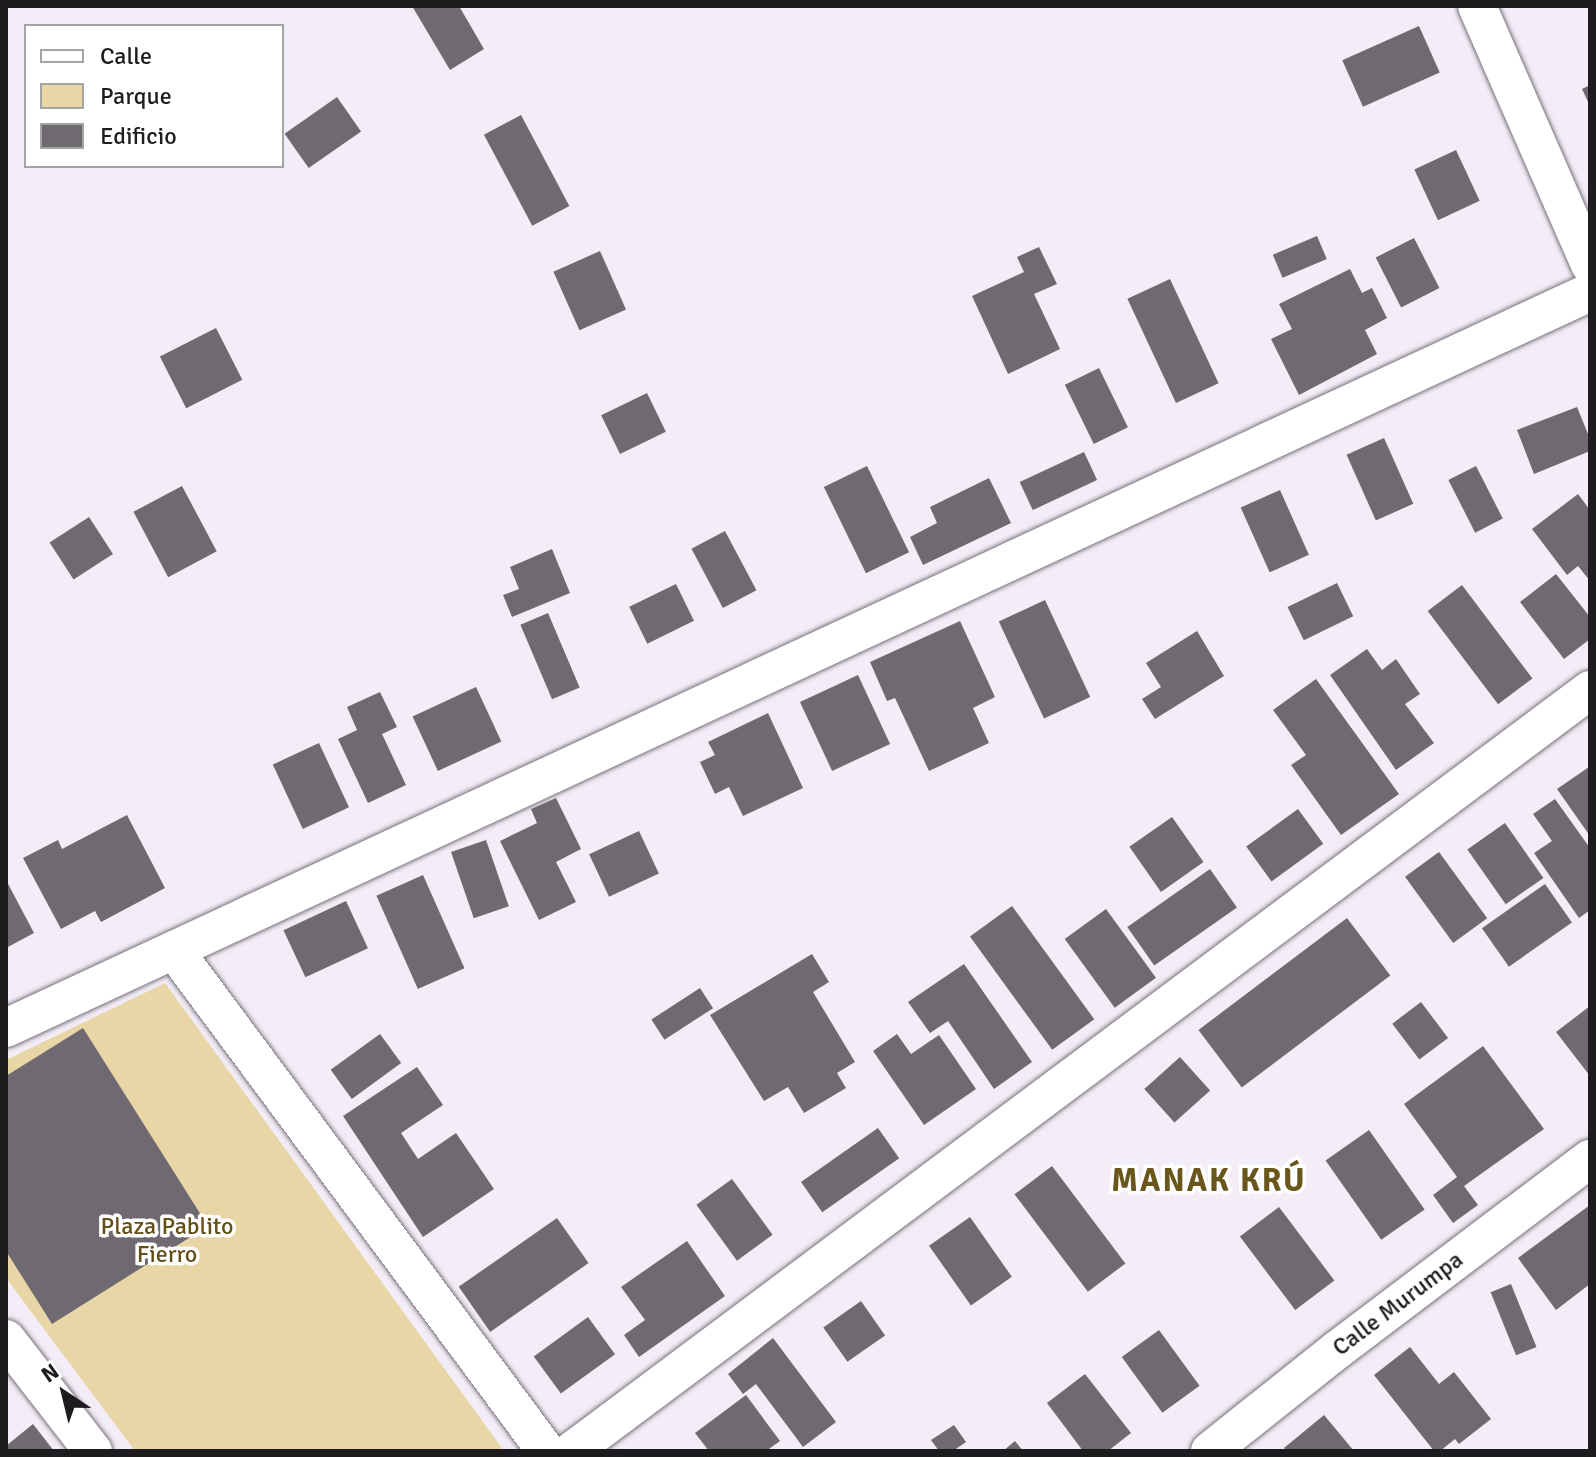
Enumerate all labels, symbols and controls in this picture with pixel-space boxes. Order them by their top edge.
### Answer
legend [24,24,284,168]
text: Calle [100,41,152,71]
text: Parque [100,81,172,111]
text: Edificio [100,121,177,151]
district label: MANAK KRÚ [1111,1162,1307,1200]
park label: Plaza Pablito Fierro [101,1213,233,1269]
street label: Calle Murumpa [1327,1246,1469,1362]
north arrow [24,1353,104,1433]
text: N [36,1357,64,1388]

